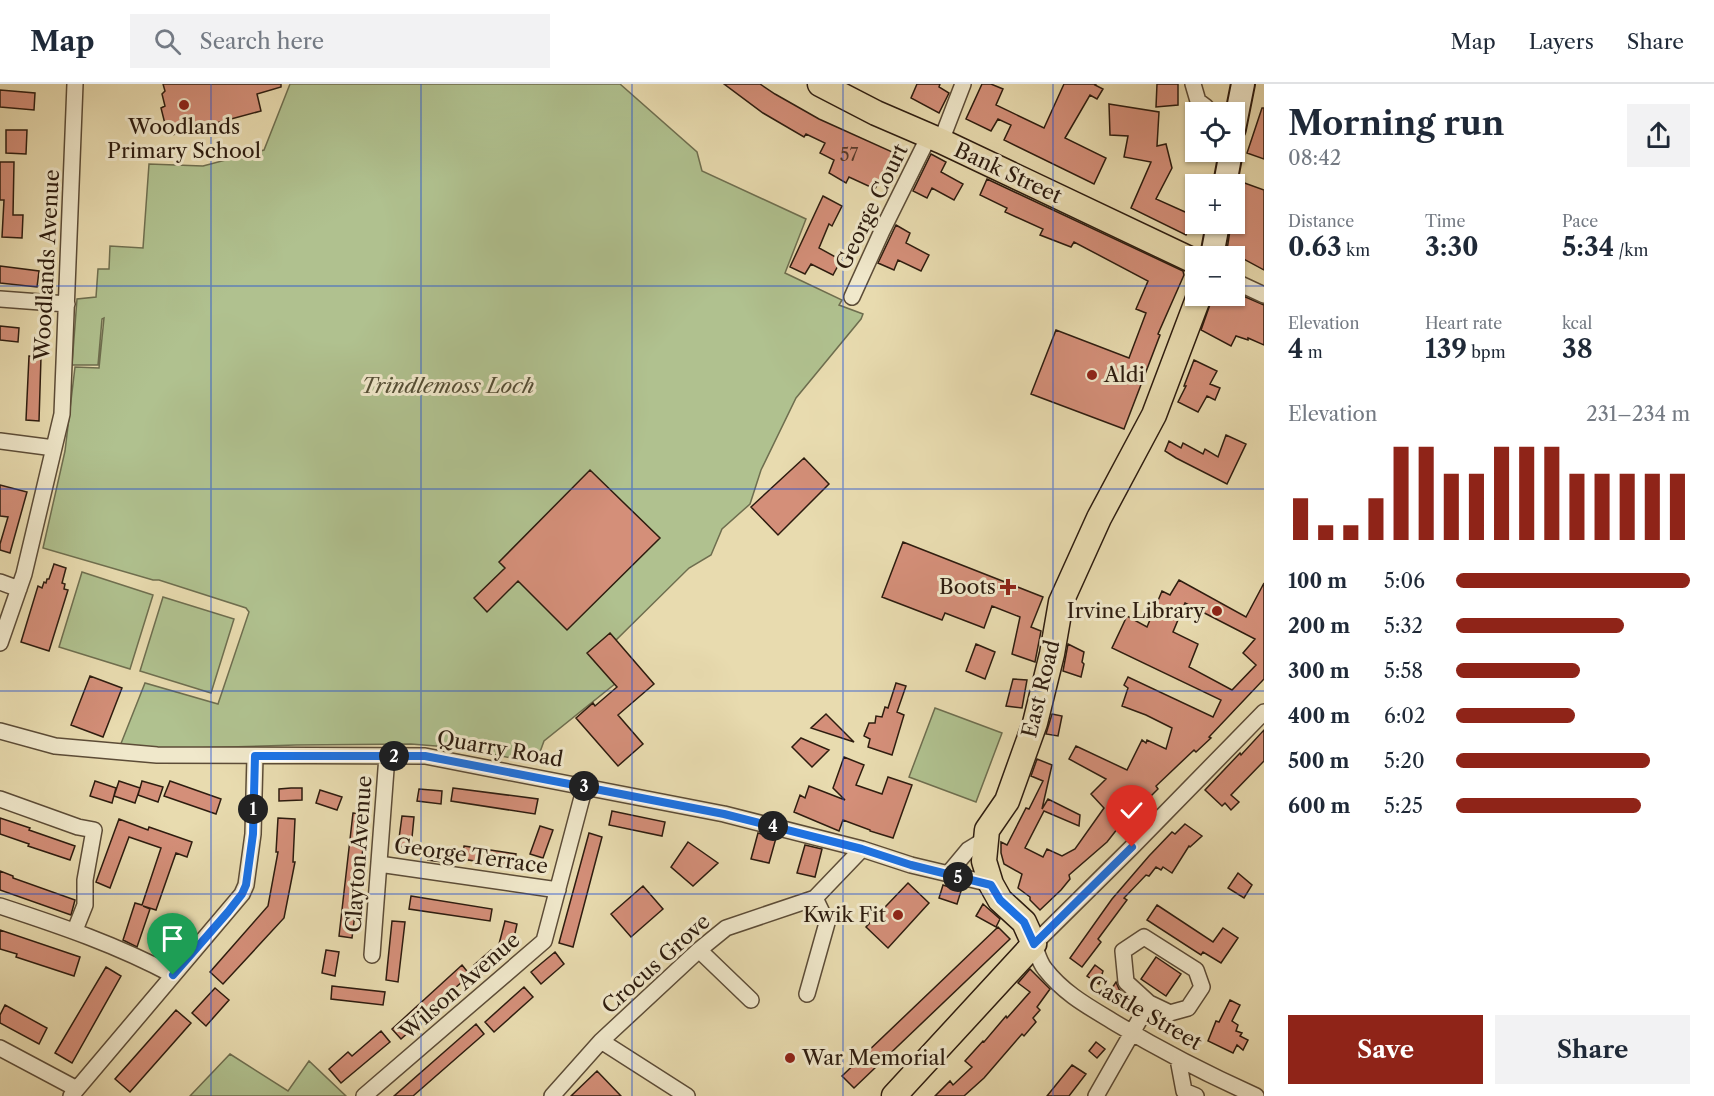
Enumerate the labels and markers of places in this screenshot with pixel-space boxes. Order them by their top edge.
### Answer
marker: Woodlands Primary School [177,98,191,112]
place label: Woodlands Primary School [107,114,261,163]
place label: Aldi [1103,362,1145,387]
marker: Aldi [1085,368,1099,382]
place label: Boots [939,574,996,599]
marker: Boots [1001,580,1015,594]
place label: Irvine Library [1067,598,1205,623]
marker: Irvine Library [1210,604,1224,618]
pin: 2 [379,741,409,771]
pin: 3 [569,771,599,801]
pin [1106,785,1157,847]
pin: 1 [238,794,268,824]
pin: 4 [758,811,788,841]
pin: 5 [943,862,973,892]
place label: Kwik Fit [803,902,887,927]
marker: Kwik Fit [891,908,905,922]
pin [147,913,198,975]
place label: War Memorial [801,1045,946,1070]
marker: War Memorial [783,1051,797,1065]

